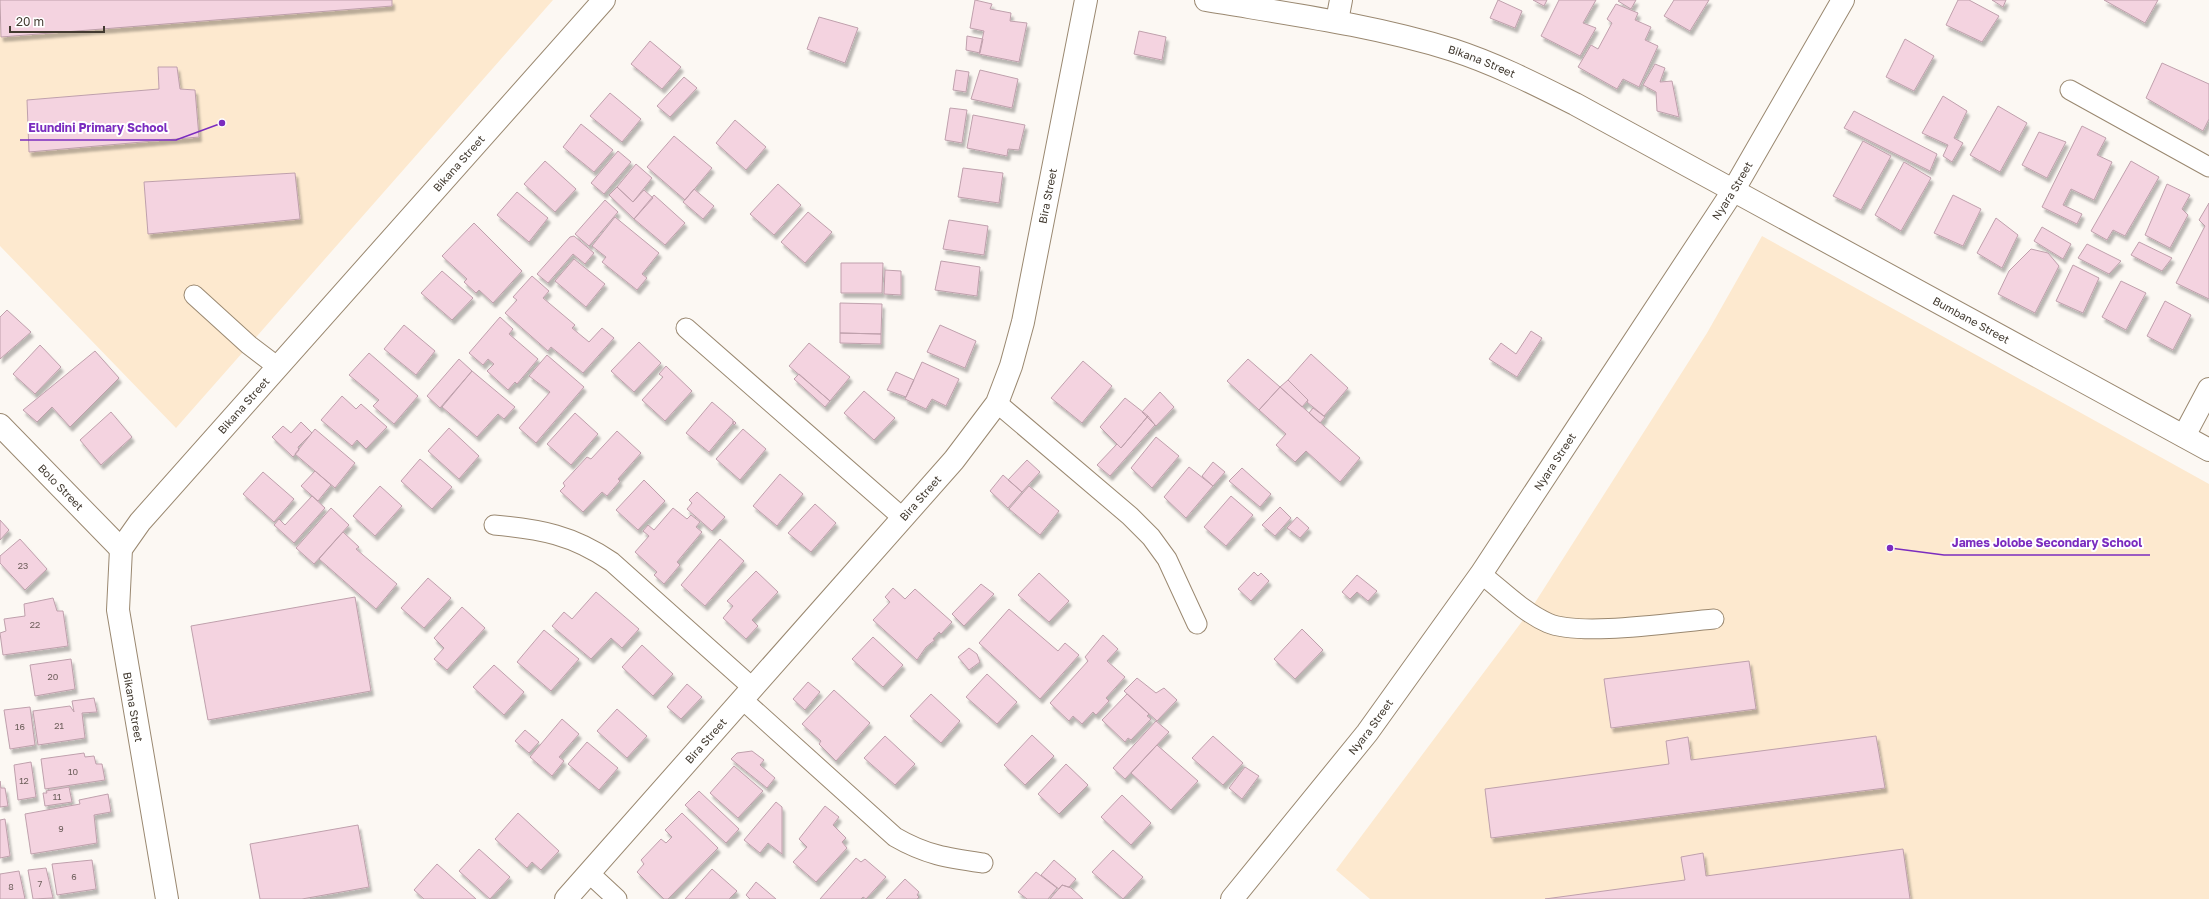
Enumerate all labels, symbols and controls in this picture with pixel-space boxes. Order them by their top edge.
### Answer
scale bar [10,8,104,34]
text: 20 m [16,14,44,29]
street label: Bikana Street [1447,42,1517,80]
callout: Elundini Primary School [20,116,176,140]
text: Elundini Primary School [28,120,168,135]
street label: Bikana Street [430,132,487,194]
street label: Nyara Street [1709,159,1755,222]
street label: Bira Street [1035,167,1059,225]
street label: Bumbane Street [1931,294,2012,346]
street label: Bikana Street [215,374,272,436]
street label: Nyara Street [1531,430,1578,493]
street label: Bolo Street [36,461,87,513]
street label: Bira Street [896,472,943,523]
callout: James Jolobe Secondary School [1944,531,2150,555]
text: James Jolobe Secondary School [1952,535,2142,550]
house number: 23 [18,560,28,571]
house number: 22 [30,619,40,630]
house number: 20 [48,671,59,682]
street label: Bikana Street [121,671,146,743]
street label: Nyara Street [1345,696,1395,757]
street label: Bira Street [682,715,729,766]
house number: 21 [54,720,64,731]
house number: 16 [15,721,25,732]
house number: 10 [68,766,78,777]
house number: 12 [19,775,29,786]
house number: 11 [53,791,62,802]
house number: 9 [58,823,64,834]
house number: 6 [71,871,77,882]
house number: 7 [38,878,43,889]
house number: 8 [8,881,14,892]

